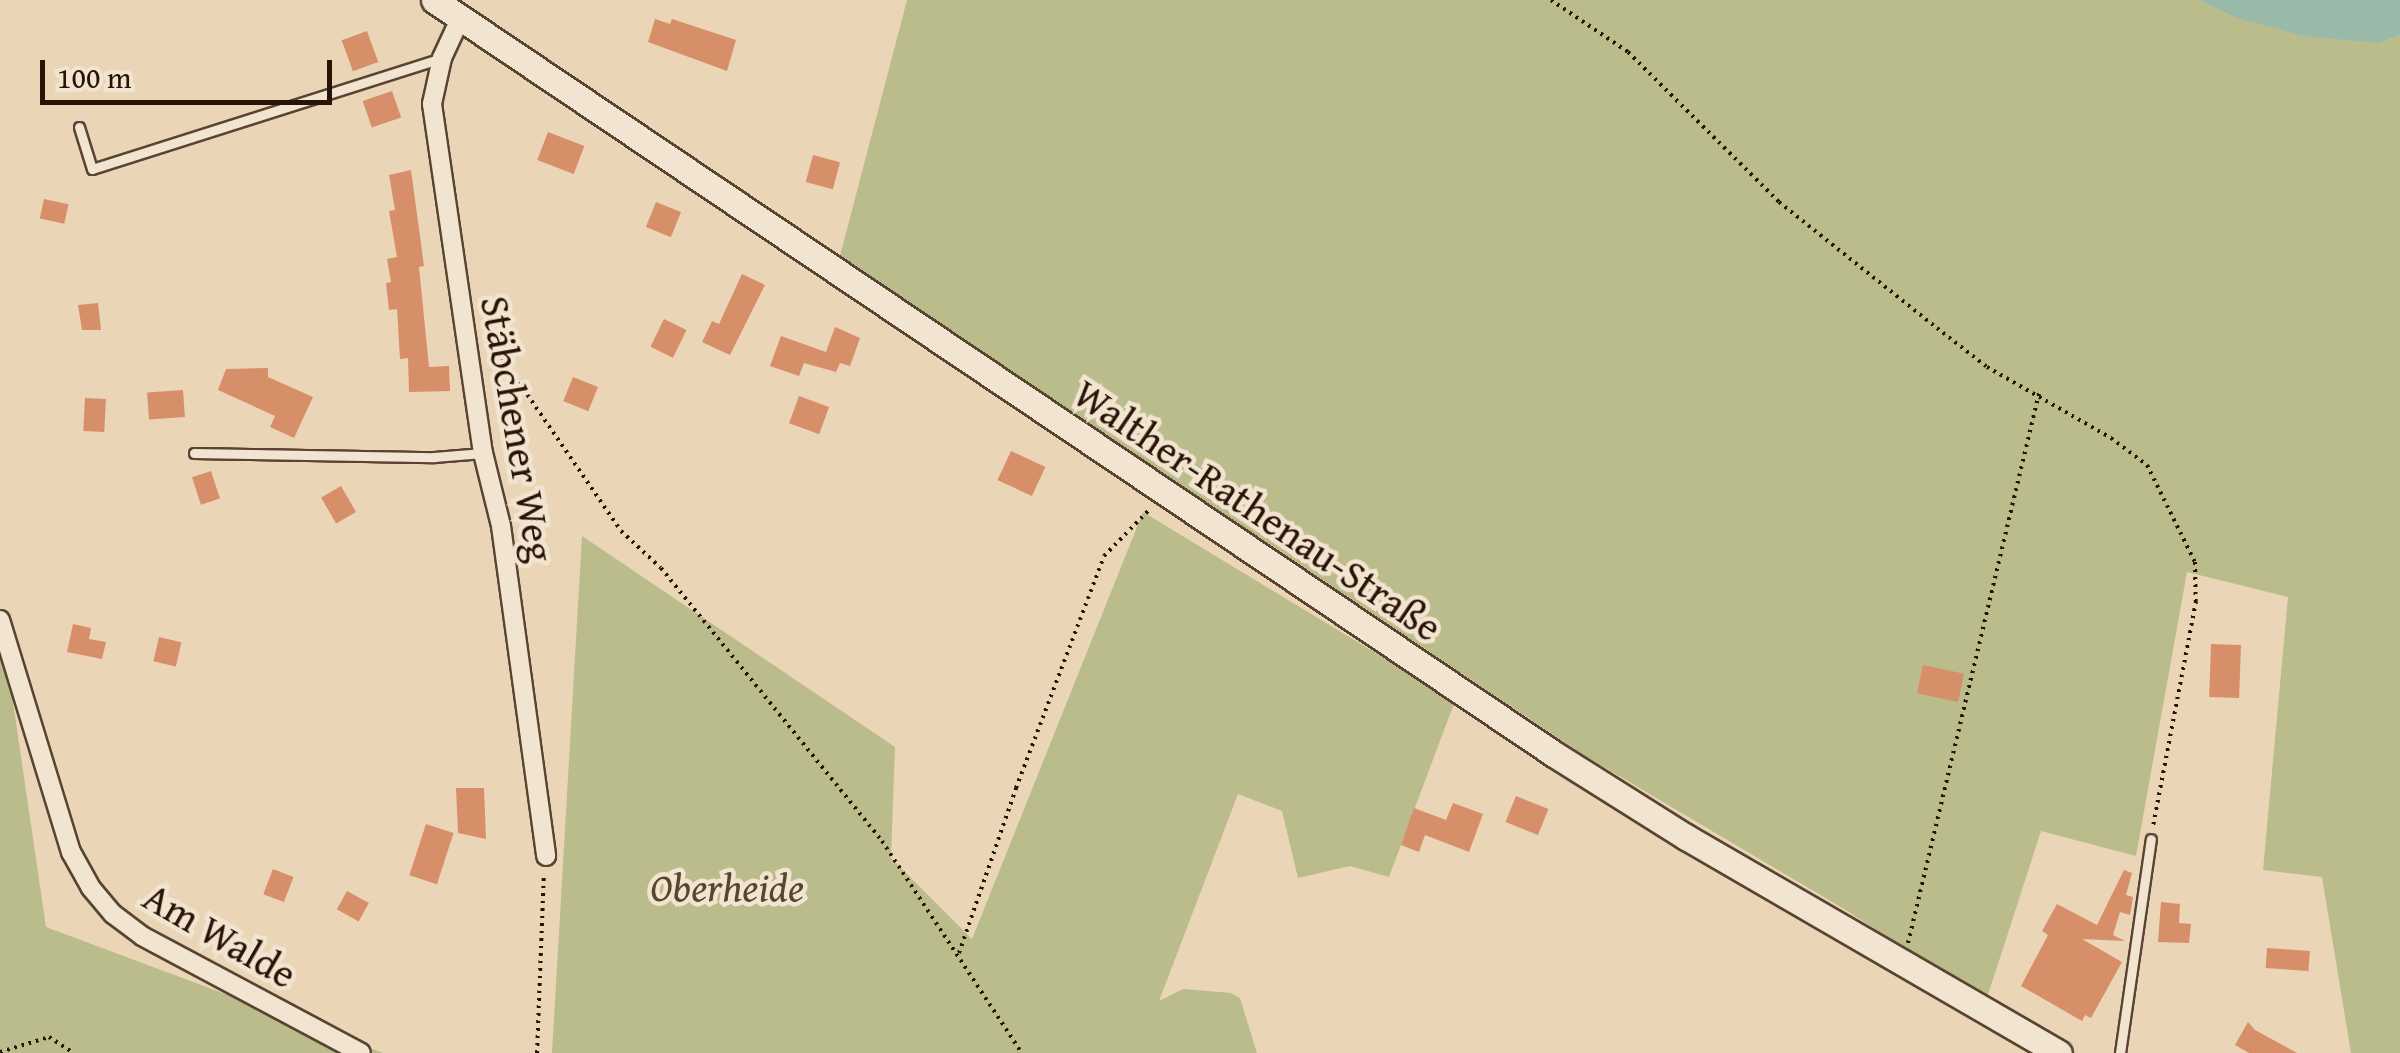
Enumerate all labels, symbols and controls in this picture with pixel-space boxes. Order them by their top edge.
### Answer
scale bar [45,40,338,102]
text: 100 m [57,55,131,99]
street label: Stäbchener Weg [471,292,565,566]
street label: Walther-Rathenau-Straße [1065,369,1451,651]
park label: Oberheide [650,863,804,911]
street label: Am Walde [135,872,305,998]

